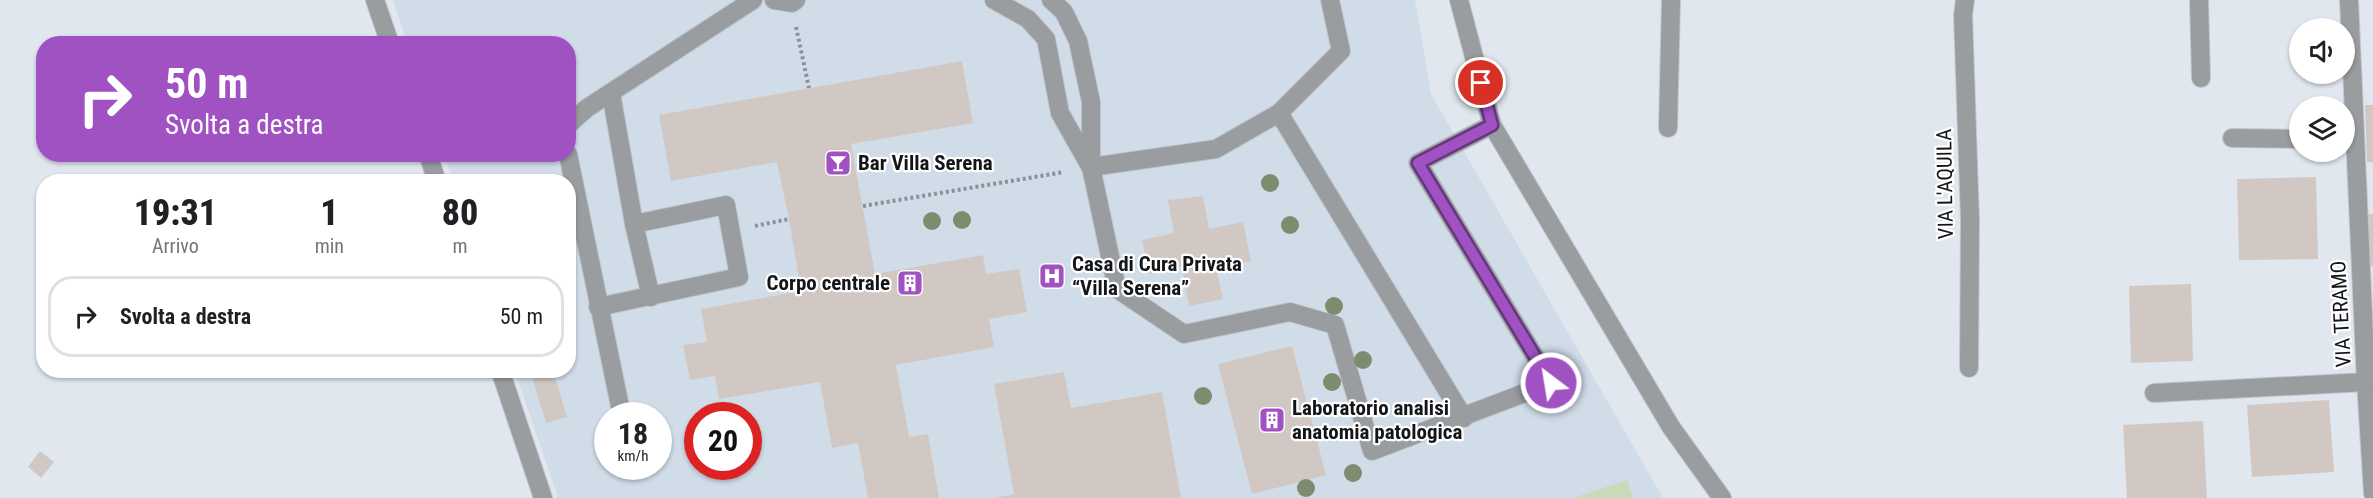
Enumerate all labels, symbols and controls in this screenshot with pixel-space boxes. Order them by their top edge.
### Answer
map controls [2289,18,2355,162]
button: sound [2289,18,2355,84]
pin [1455,57,1506,108]
text: 50 m [165,59,248,108]
icon: right [66,60,144,138]
icon: arrive [1464,66,1497,99]
button: layers [2289,96,2355,162]
text: Svolta a destra [165,109,323,141]
street label: VIA L'AQUILA [1932,129,1958,239]
bar icon: Bar Villa Serena [823,148,853,178]
place label: Bar Villa Serena [858,151,993,175]
text: 19:31 [134,192,217,234]
text: 1 [320,192,339,234]
text: 80 [442,192,478,234]
text: Arrivo [152,234,199,258]
text: min [315,234,344,258]
text: m [452,234,468,258]
place label: Casa di Cura Privata “Villa Serena” [1072,252,1242,300]
street label: VIA TERAMO [2326,260,2356,368]
hospital icon: Casa di Cura Privata “Villa Serena” [1037,261,1067,291]
building icon: Corpo centrale [895,268,925,298]
place label: Corpo centrale [767,271,890,295]
icon: right [69,300,102,333]
text: Svolta a destra [120,304,251,329]
text: 50 m [500,304,543,329]
position arrow [1519,351,1583,415]
place label: Laboratorio analisi anatomia patologica [1292,396,1462,444]
speed limit sign: 20 [684,402,762,480]
building icon: Laboratorio analisi anatomia patologica [1257,405,1287,435]
text: 18 [618,416,648,451]
text: km/h [618,447,648,465]

